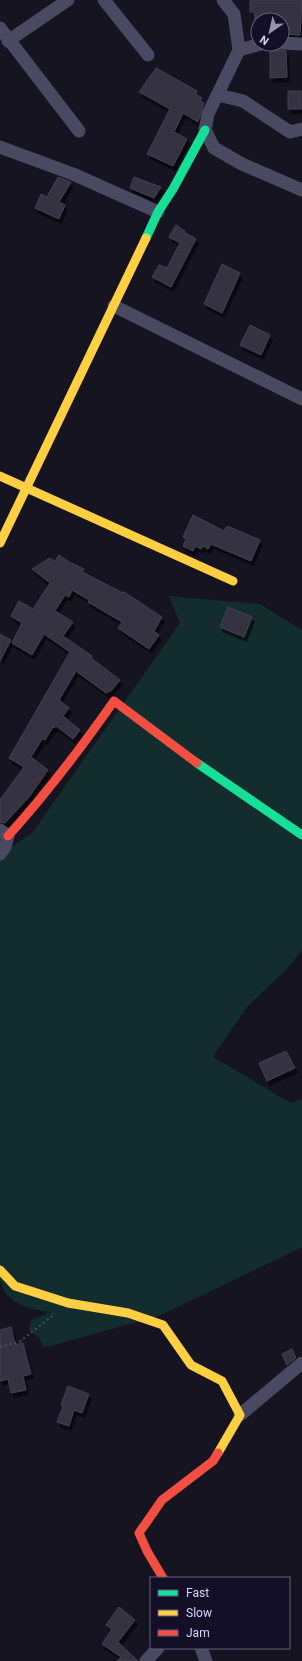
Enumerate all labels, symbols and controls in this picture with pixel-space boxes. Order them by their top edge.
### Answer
north arrow [250,12,290,52]
text: N [258,32,272,47]
legend [150,1577,290,1649]
text: Fast [186,1586,209,1600]
text: Slow [186,1606,212,1620]
text: Jam [186,1626,210,1640]

